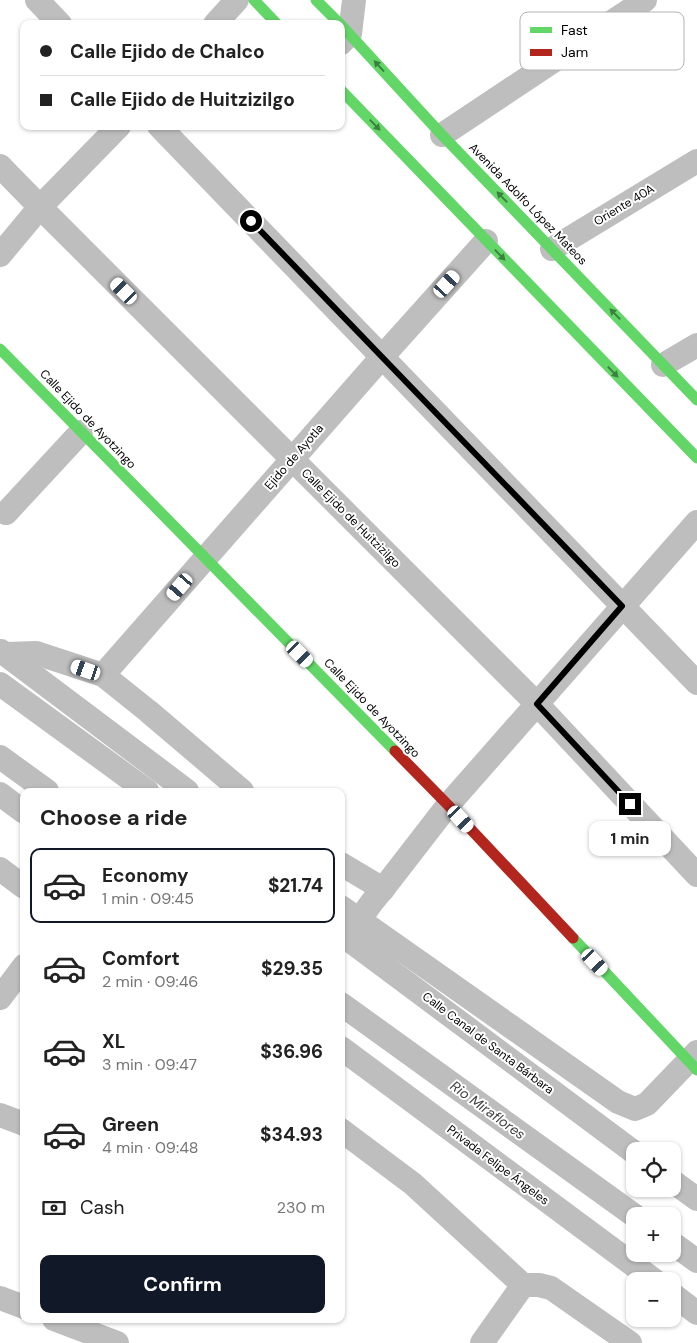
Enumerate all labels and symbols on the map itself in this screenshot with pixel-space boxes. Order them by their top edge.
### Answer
legend [520,12,684,70]
text: Fast [561,21,588,39]
text: Jam [561,43,588,61]
one-way arrow [373,60,385,72]
one-way arrow [369,119,381,131]
street label: Avenida Adolfo López Mateos [465,140,591,268]
street label: Oriente 40A [591,181,657,229]
one-way arrow [496,192,508,204]
route start [240,210,262,232]
one-way arrow [494,249,506,261]
car [431,268,462,300]
car [108,275,139,307]
one-way arrow [609,309,621,321]
one-way arrow [607,365,619,377]
street label: Calle Ejido de Ayotzingo [36,366,140,472]
street label: Ejido de Ayotla [261,421,327,493]
street label: Calle Ejido de Huitzizilgo [298,465,404,571]
car [164,571,195,603]
car [284,638,315,670]
street label: Calle Ejido de Ayotzingo [320,655,424,761]
car [69,658,102,682]
route end [619,793,641,815]
car [445,803,476,835]
callout: 1 min [589,822,671,856]
car [579,946,610,978]
street label: Calle Canal de Santa Bárbara [419,988,557,1098]
water label: Rio Miraflores [447,1077,529,1143]
street label: Privada Felipe Ángeles [444,1121,552,1209]

